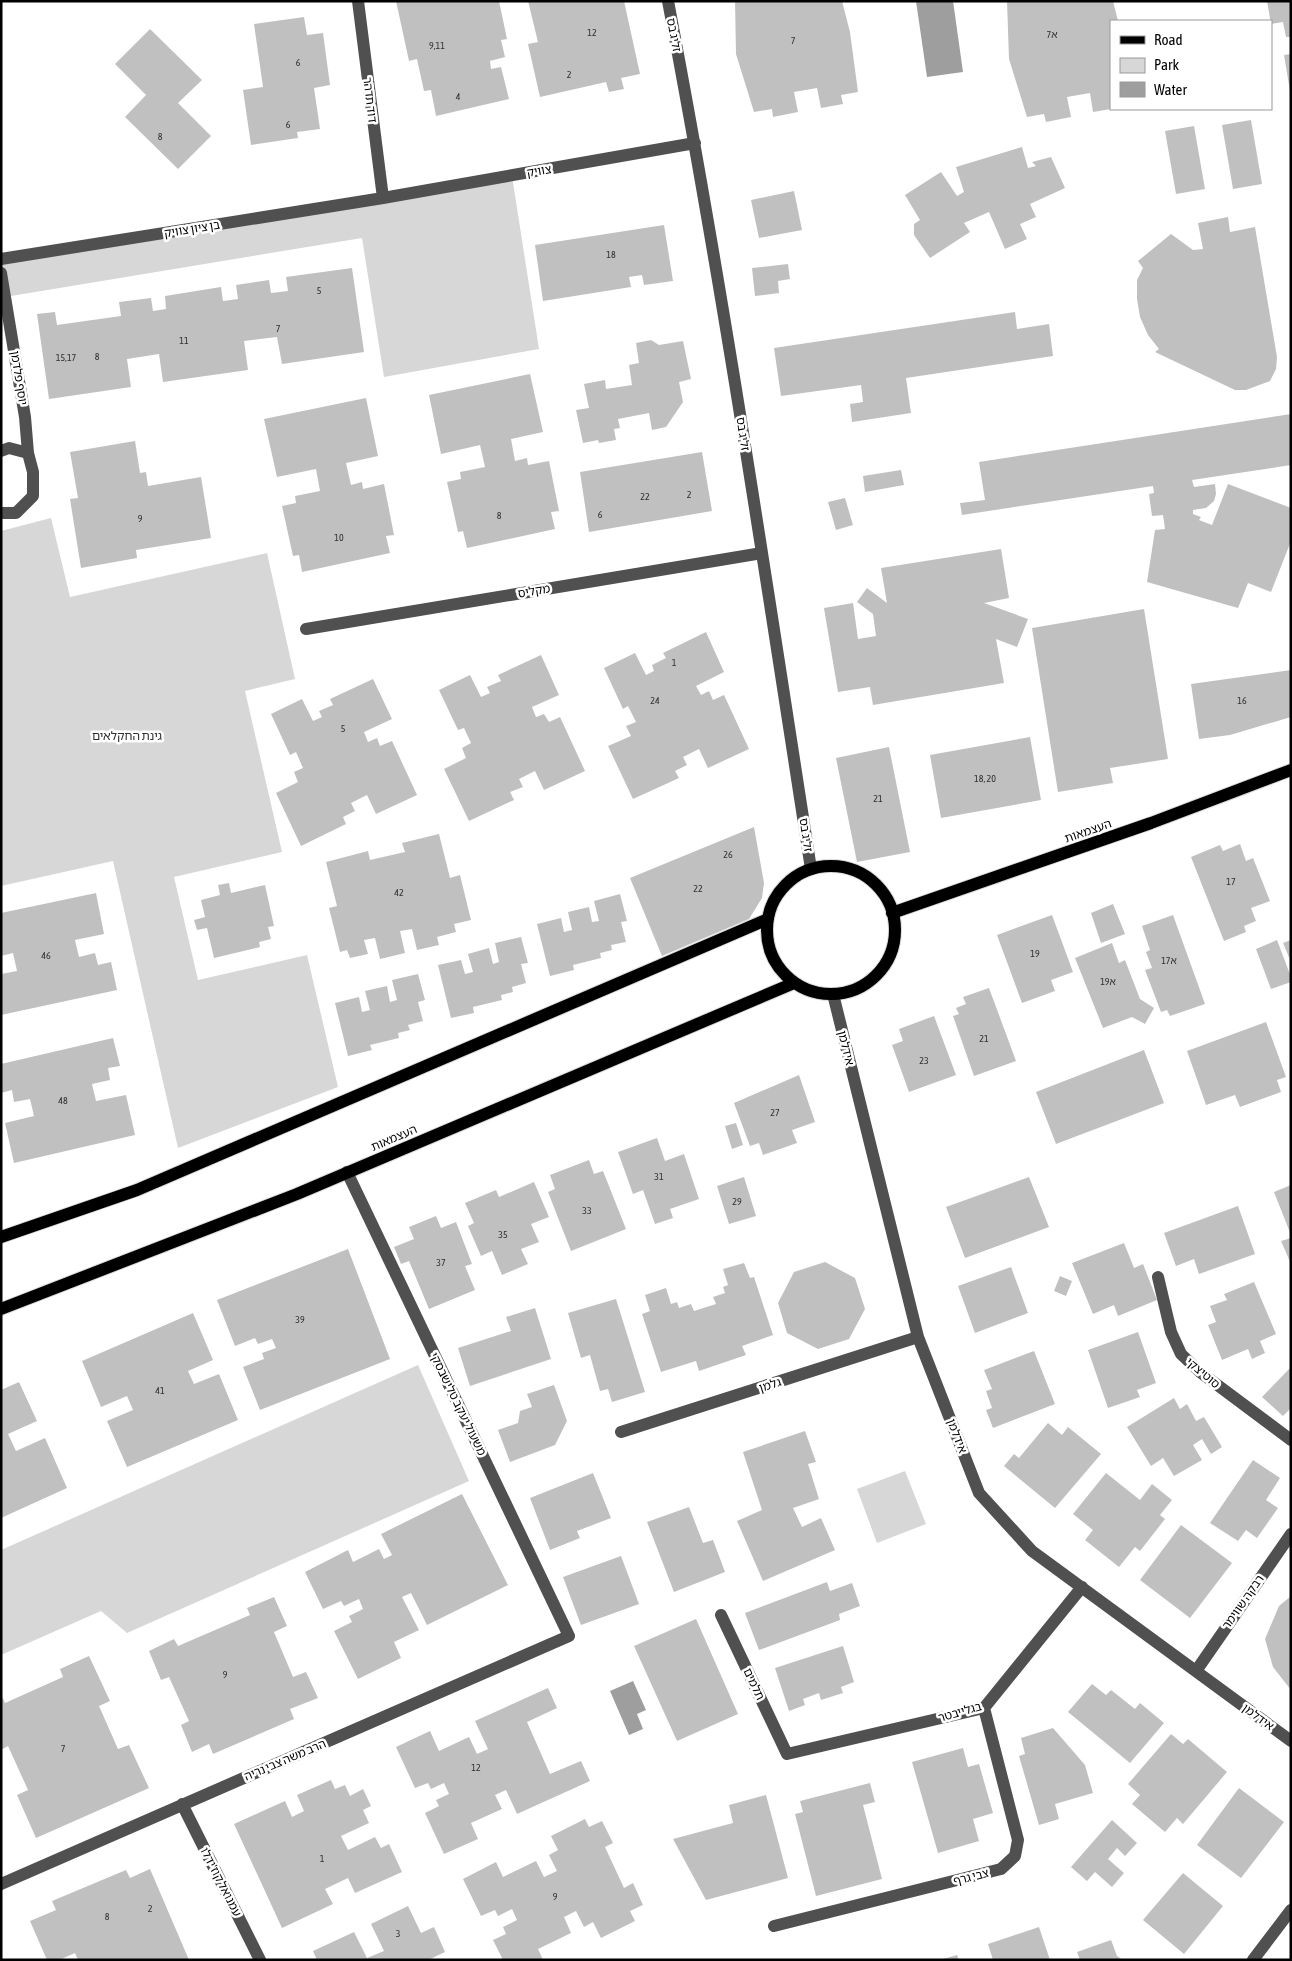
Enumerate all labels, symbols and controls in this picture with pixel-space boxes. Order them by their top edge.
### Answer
street label: זליג בס [664,17,684,53]
legend [1110,20,1272,110]
house number: 12 [587,27,597,38]
house number: 7א [1046,29,1058,40]
text: Road [1154,31,1183,48]
house number: 7 [791,35,796,46]
house number: 9,11 [429,40,445,51]
text: Park [1154,56,1179,73]
house number: 6 [296,57,301,68]
house number: 2 [567,69,572,80]
street label: דוד תדהר [360,76,380,124]
text: Water [1154,81,1187,98]
house number: 4 [456,91,461,102]
house number: 6 [286,119,291,130]
house number: 8 [158,131,163,142]
street label: צוויק [525,162,553,180]
street label: בן ציון צוויק [163,218,221,240]
house number: 18 [606,249,616,260]
house number: 5 [317,285,322,296]
house number: 7 [276,323,281,334]
house number: 11 [179,335,189,346]
street label: יוסף פלדמן [8,350,30,406]
house number: 8 [95,351,100,362]
house number: 15,17 [56,352,77,363]
street label: זליג בס [733,416,753,452]
house number: 2 [687,489,692,500]
house number: 22 [640,491,650,502]
house number: 6 [598,509,603,520]
house number: 8 [497,510,502,521]
house number: 9 [138,513,143,524]
house number: 10 [334,532,344,543]
street label: מקליס [517,581,551,601]
house number: 1 [672,657,677,668]
house number: 24 [650,695,660,706]
house number: 16 [1237,695,1247,706]
house number: 5 [341,723,346,734]
park label: גינת החקלאים [92,729,163,743]
house number: 18, 20 [974,773,996,784]
house number: 21 [873,793,883,804]
street label: העצמאות [1063,816,1113,846]
street label: זליג בס [796,817,816,853]
house number: 26 [723,849,733,860]
house number: 17 [1226,876,1236,887]
house number: 22 [693,883,703,894]
house number: 42 [394,887,404,898]
house number: 19 [1030,948,1040,959]
house number: 46 [41,950,51,961]
house number: 17א [1161,955,1177,966]
house number: 19א [1100,976,1116,987]
street label: אידלמן [835,1029,857,1067]
house number: 21 [979,1033,989,1044]
house number: 23 [919,1055,929,1066]
house number: 48 [58,1095,68,1106]
house number: 27 [770,1107,780,1118]
street label: העצמאות [369,1122,419,1154]
house number: 31 [654,1171,664,1182]
house number: 29 [732,1196,742,1207]
house number: 33 [582,1205,592,1216]
house number: 35 [498,1229,508,1240]
house number: 37 [436,1257,446,1268]
house number: 39 [295,1314,305,1325]
street label: משעול יעקב טלישבסקי [427,1350,489,1458]
street label: סוטיצקי [1183,1355,1223,1391]
street label: גלמן [757,1375,783,1395]
house number: 41 [155,1385,165,1396]
street label: אידלמן [944,1417,970,1455]
street label: רבקה שווימר [1219,1572,1267,1632]
street label: תלמים [741,1666,767,1702]
house number: 9 [223,1669,228,1680]
street label: בגלייבטר [937,1699,983,1725]
street label: אידלמן [1240,1701,1277,1733]
street label: הרב משה צבי נריה [242,1736,328,1784]
house number: 7 [61,1743,66,1754]
house number: 12 [471,1762,481,1773]
street label: עמנואל קוז'ידלו [198,1845,244,1919]
house number: 1 [320,1853,325,1864]
street label: צבי גרף [952,1866,991,1888]
house number: 9 [553,1891,558,1902]
house number: 2 [148,1903,153,1914]
house number: 8 [105,1911,110,1922]
house number: 3 [396,1928,401,1939]

